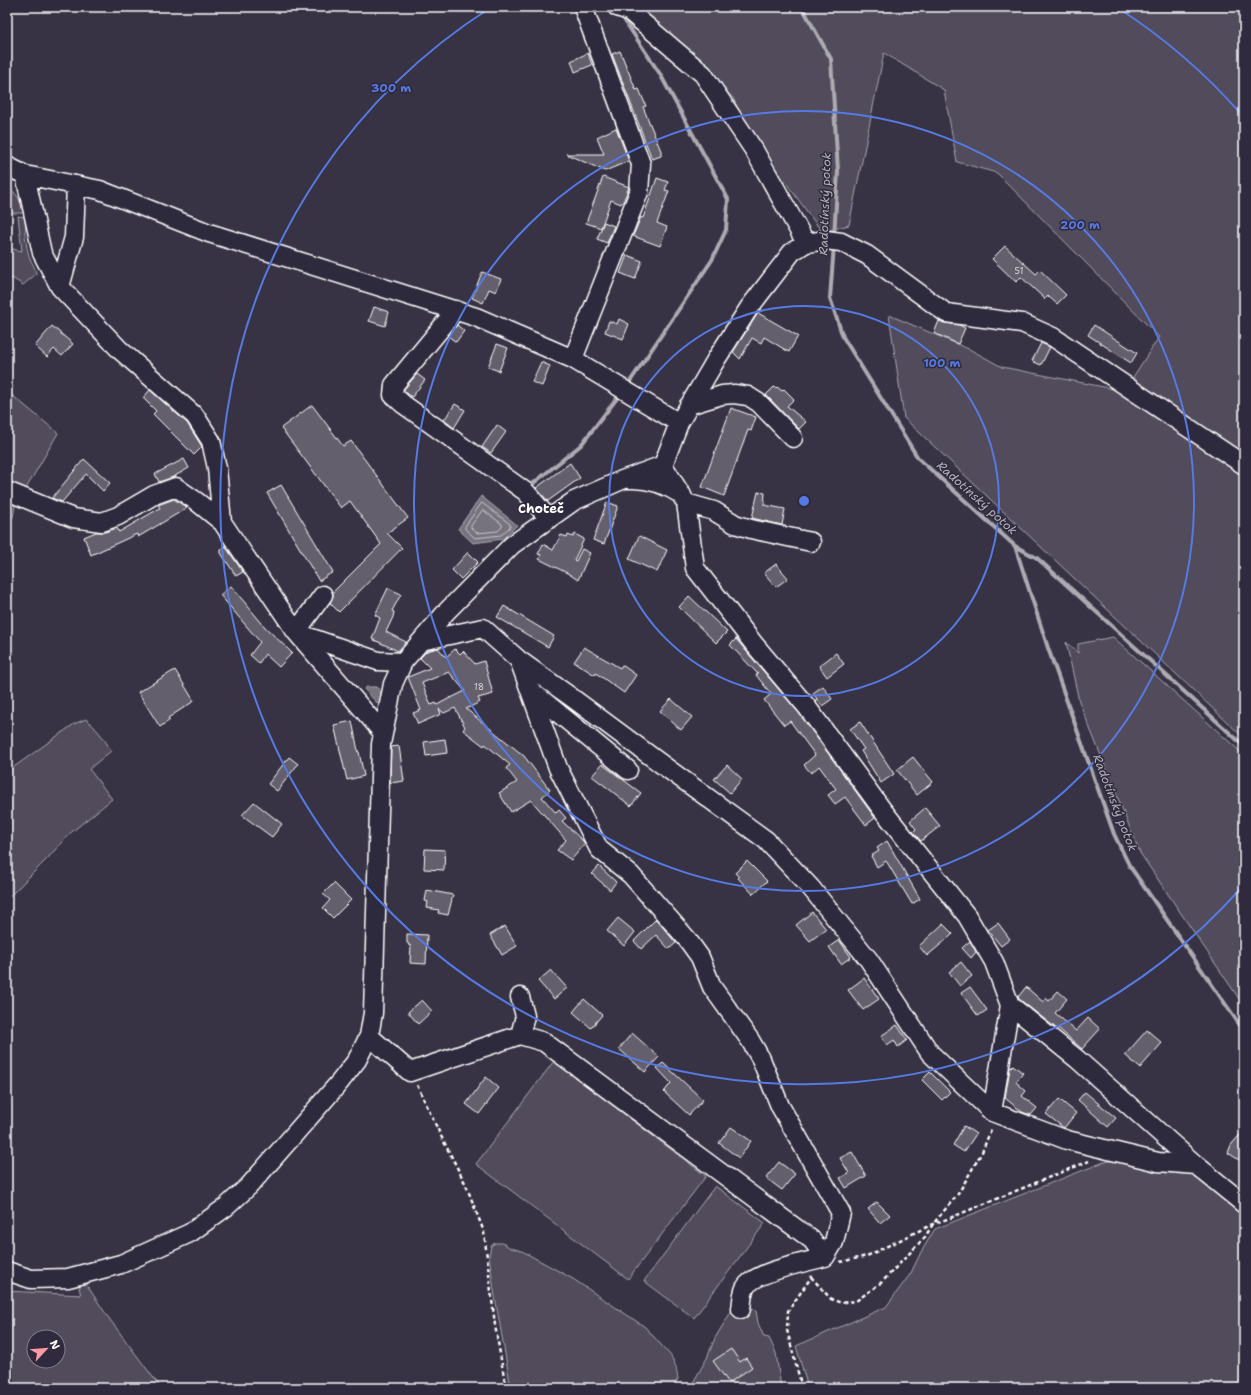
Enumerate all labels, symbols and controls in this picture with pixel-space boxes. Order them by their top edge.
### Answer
text: 300 m [371,80,411,96]
water label: Radotínský potok [815,152,835,256]
text: 200 m [1060,217,1100,233]
house number: 51 [1015,265,1023,277]
text: 100 m [924,355,961,371]
water label: Radotínský potok [933,458,1021,538]
centre of rings [797,494,811,508]
district label: Choteč [518,500,564,517]
house number: 18 [474,681,484,693]
water label: Radotínský potok [1089,752,1141,854]
north arrow [26,1329,66,1369]
text: N [46,1338,63,1352]

